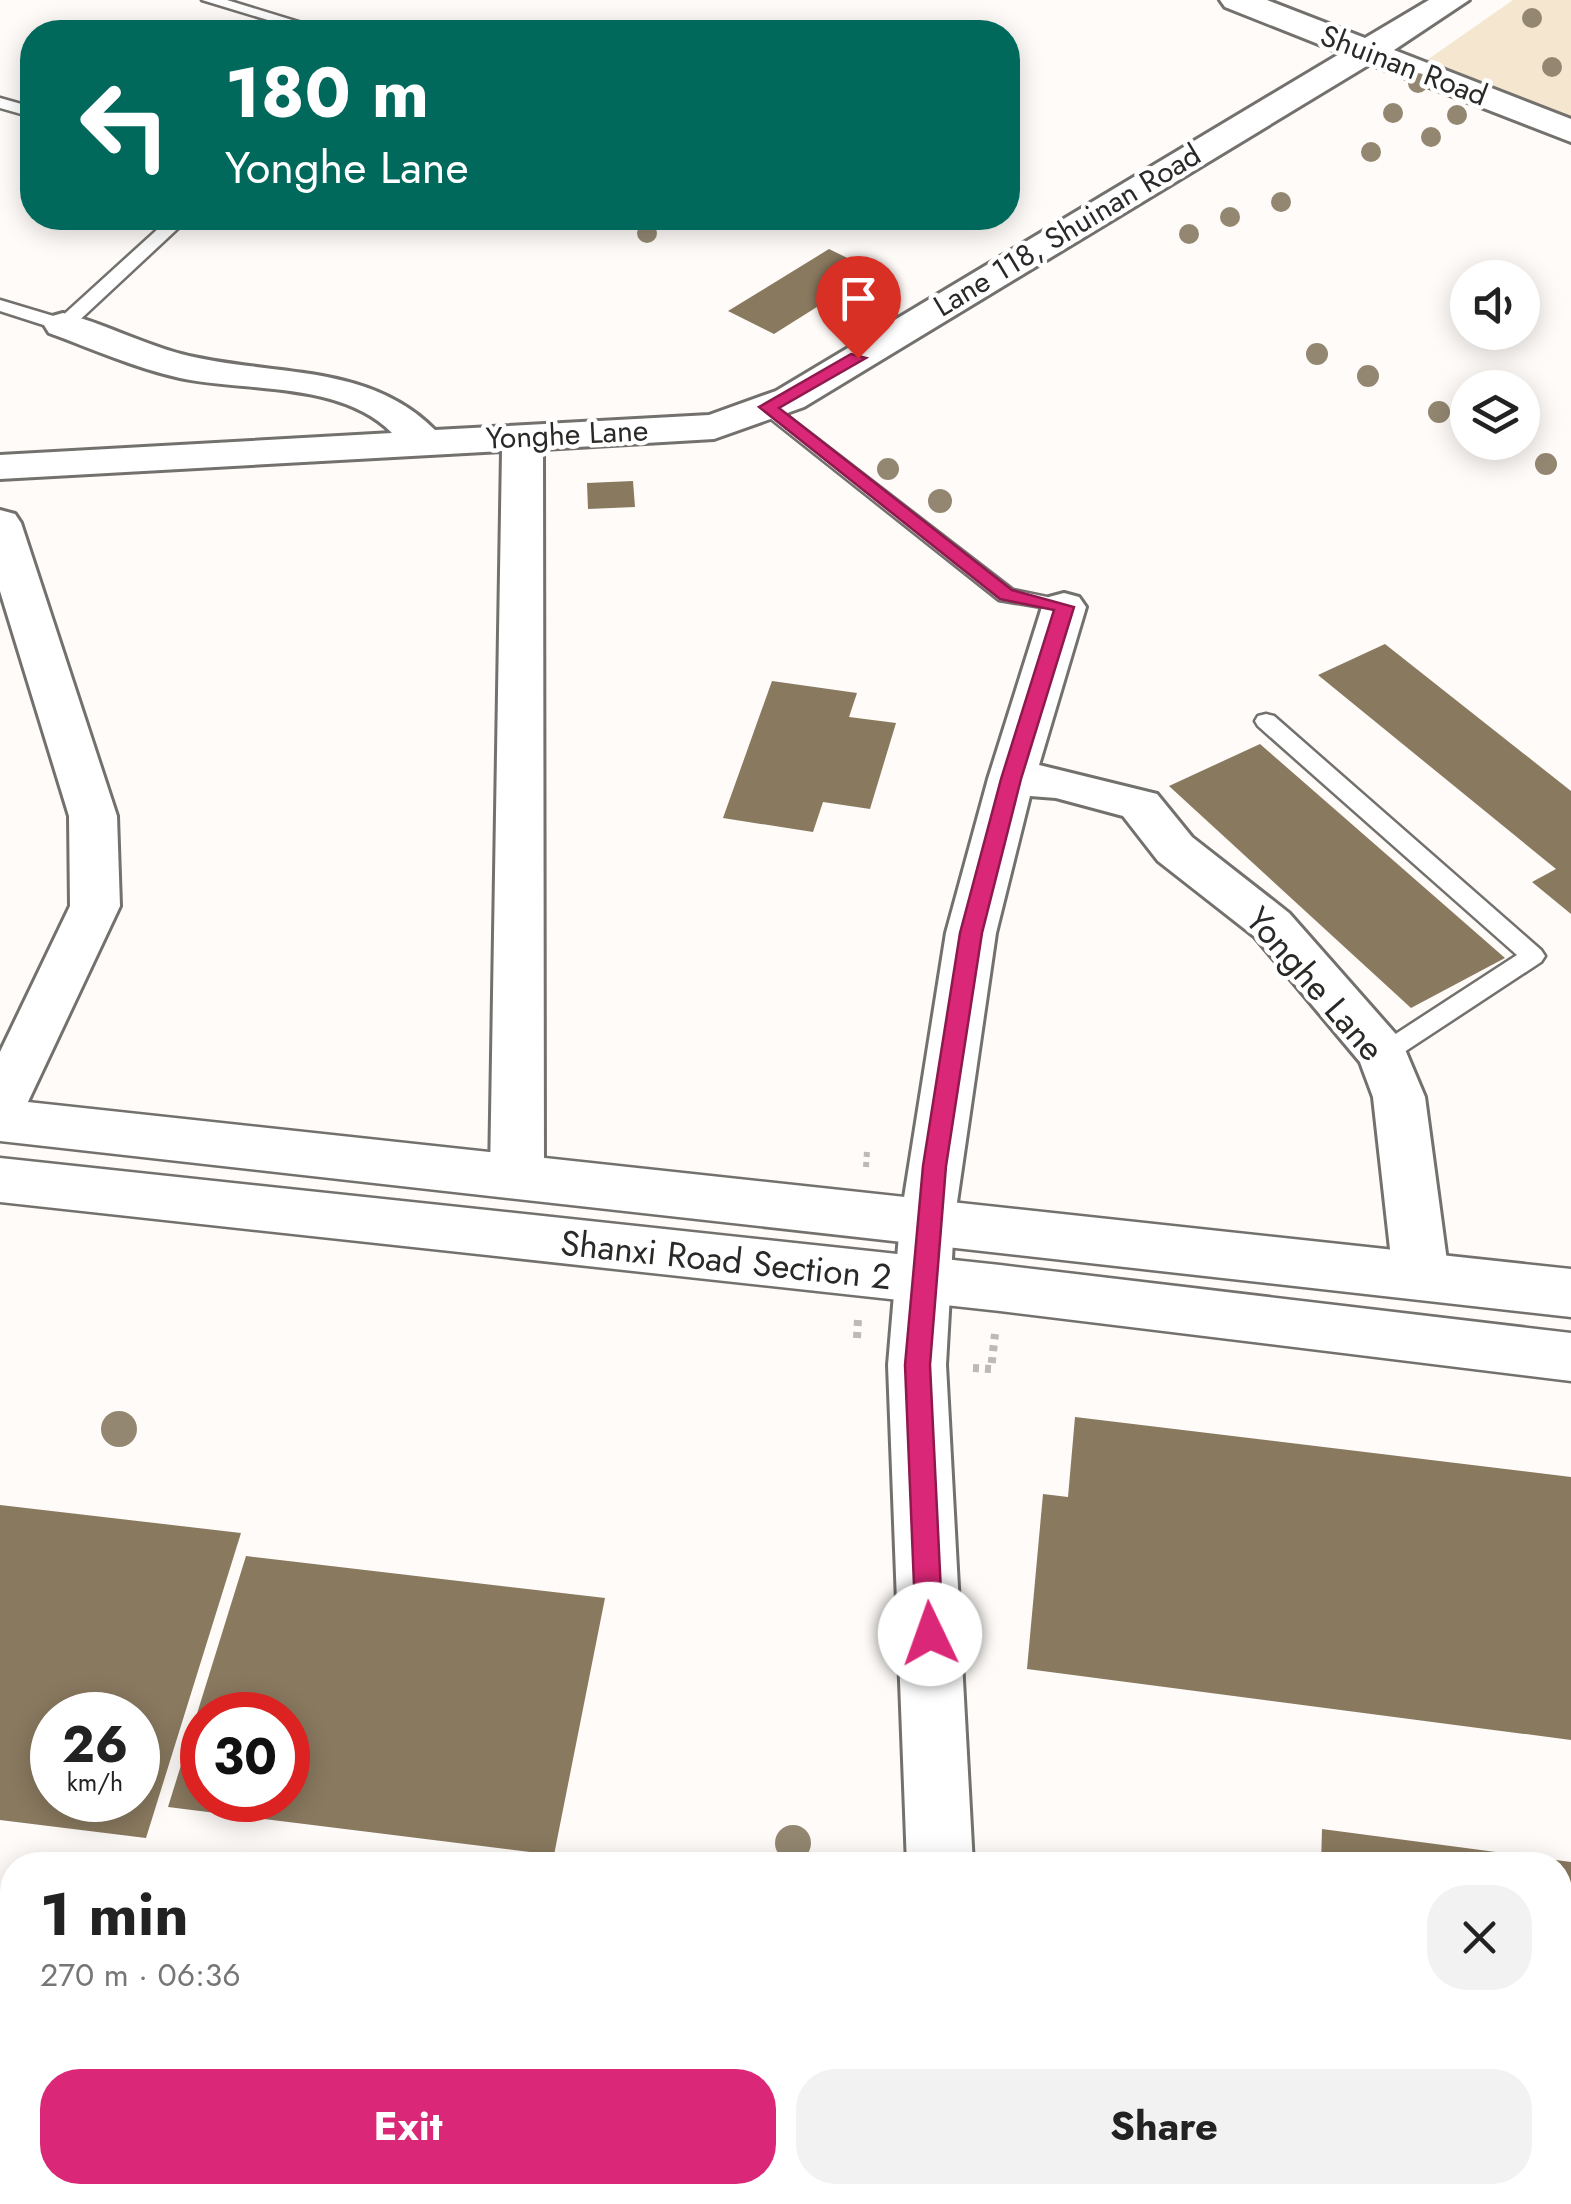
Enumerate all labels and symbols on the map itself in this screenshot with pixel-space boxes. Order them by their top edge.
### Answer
street label: Shuinan Road [1314,14,1494,116]
street label: Lane 118, Shuinan Road [925,133,1209,327]
pin [816,256,901,359]
street label: Yonghe Lane [485,408,649,460]
street label: Yonghe Lane [1234,896,1396,1072]
street label: Shanxi Road Section 2 [558,1218,894,1302]
position arrow [878,1582,982,1686]
speed limit sign: 30 [180,1692,310,1822]

